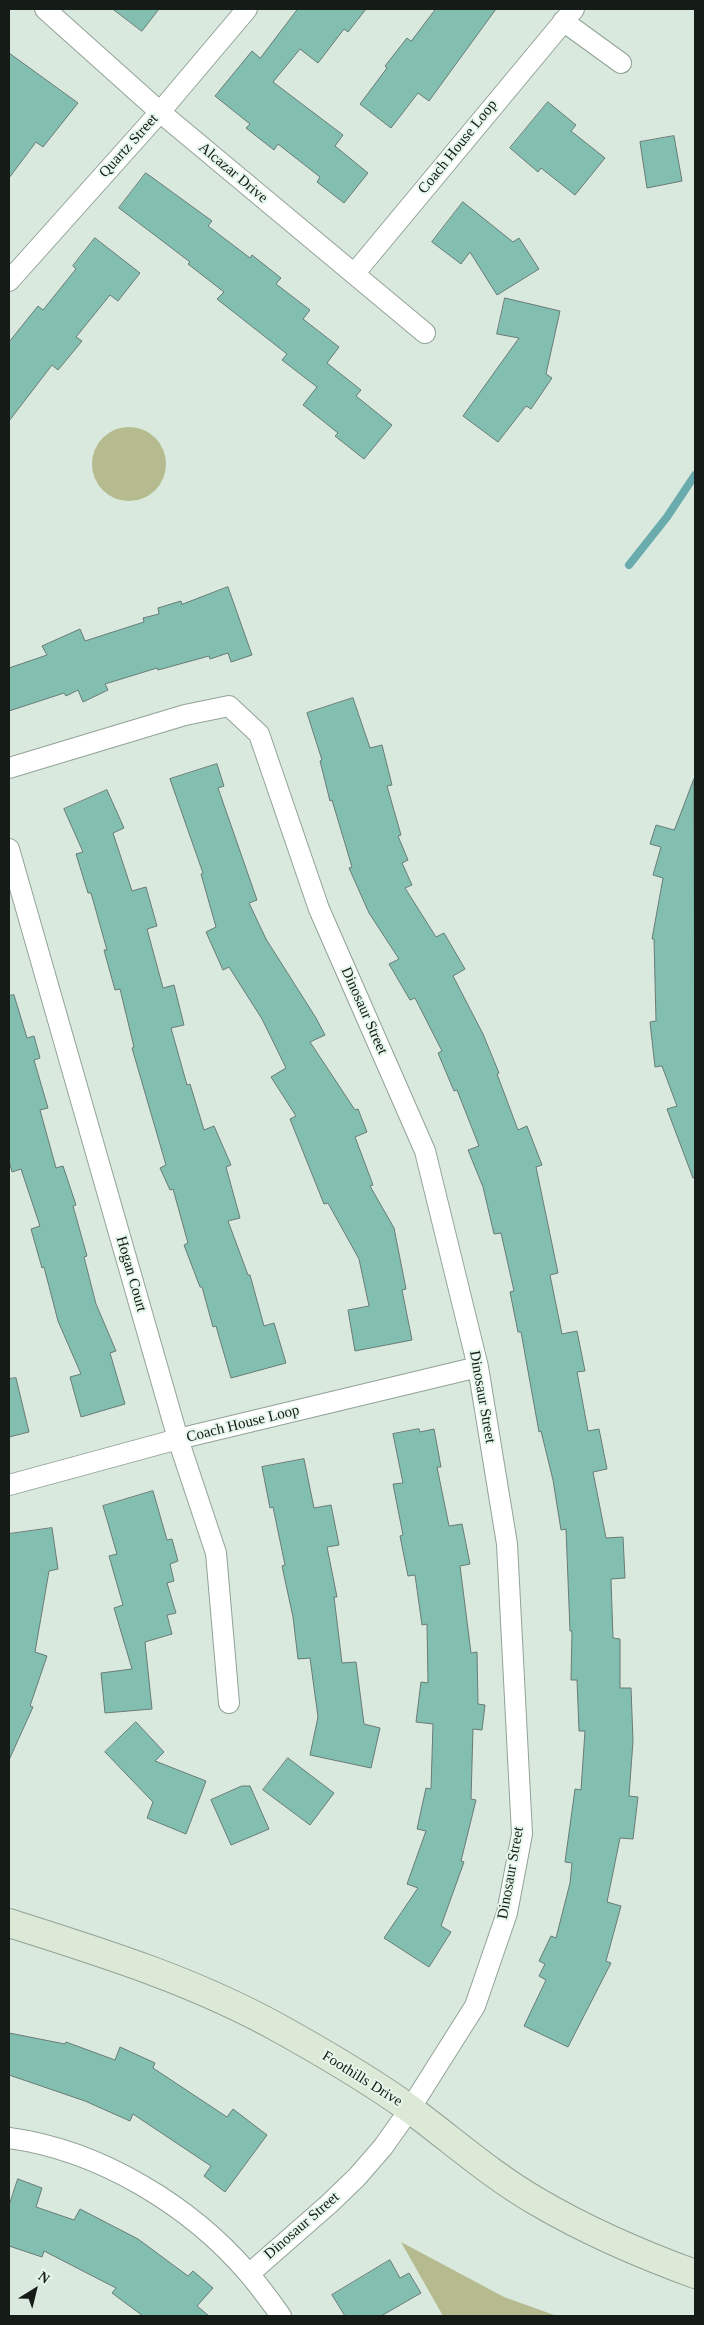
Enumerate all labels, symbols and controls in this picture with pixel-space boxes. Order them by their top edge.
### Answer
street label: Coach House Loop [415,96,501,198]
street label: Quartz Street [96,110,162,182]
street label: Alcazar Drive [195,139,271,207]
street label: Dinosaur Street [337,965,391,1057]
street label: Hogan Court [112,1234,150,1314]
street label: Dinosaur Street [465,1349,499,1445]
street label: Coach House Loop [185,1401,301,1447]
street label: Dinosaur Street [494,1825,528,1921]
street label: Foothills Drive [319,2047,405,2111]
street label: Dinosaur Street [261,2188,343,2264]
north arrow [10,2265,60,2315]
text: N [36,2268,53,2287]

